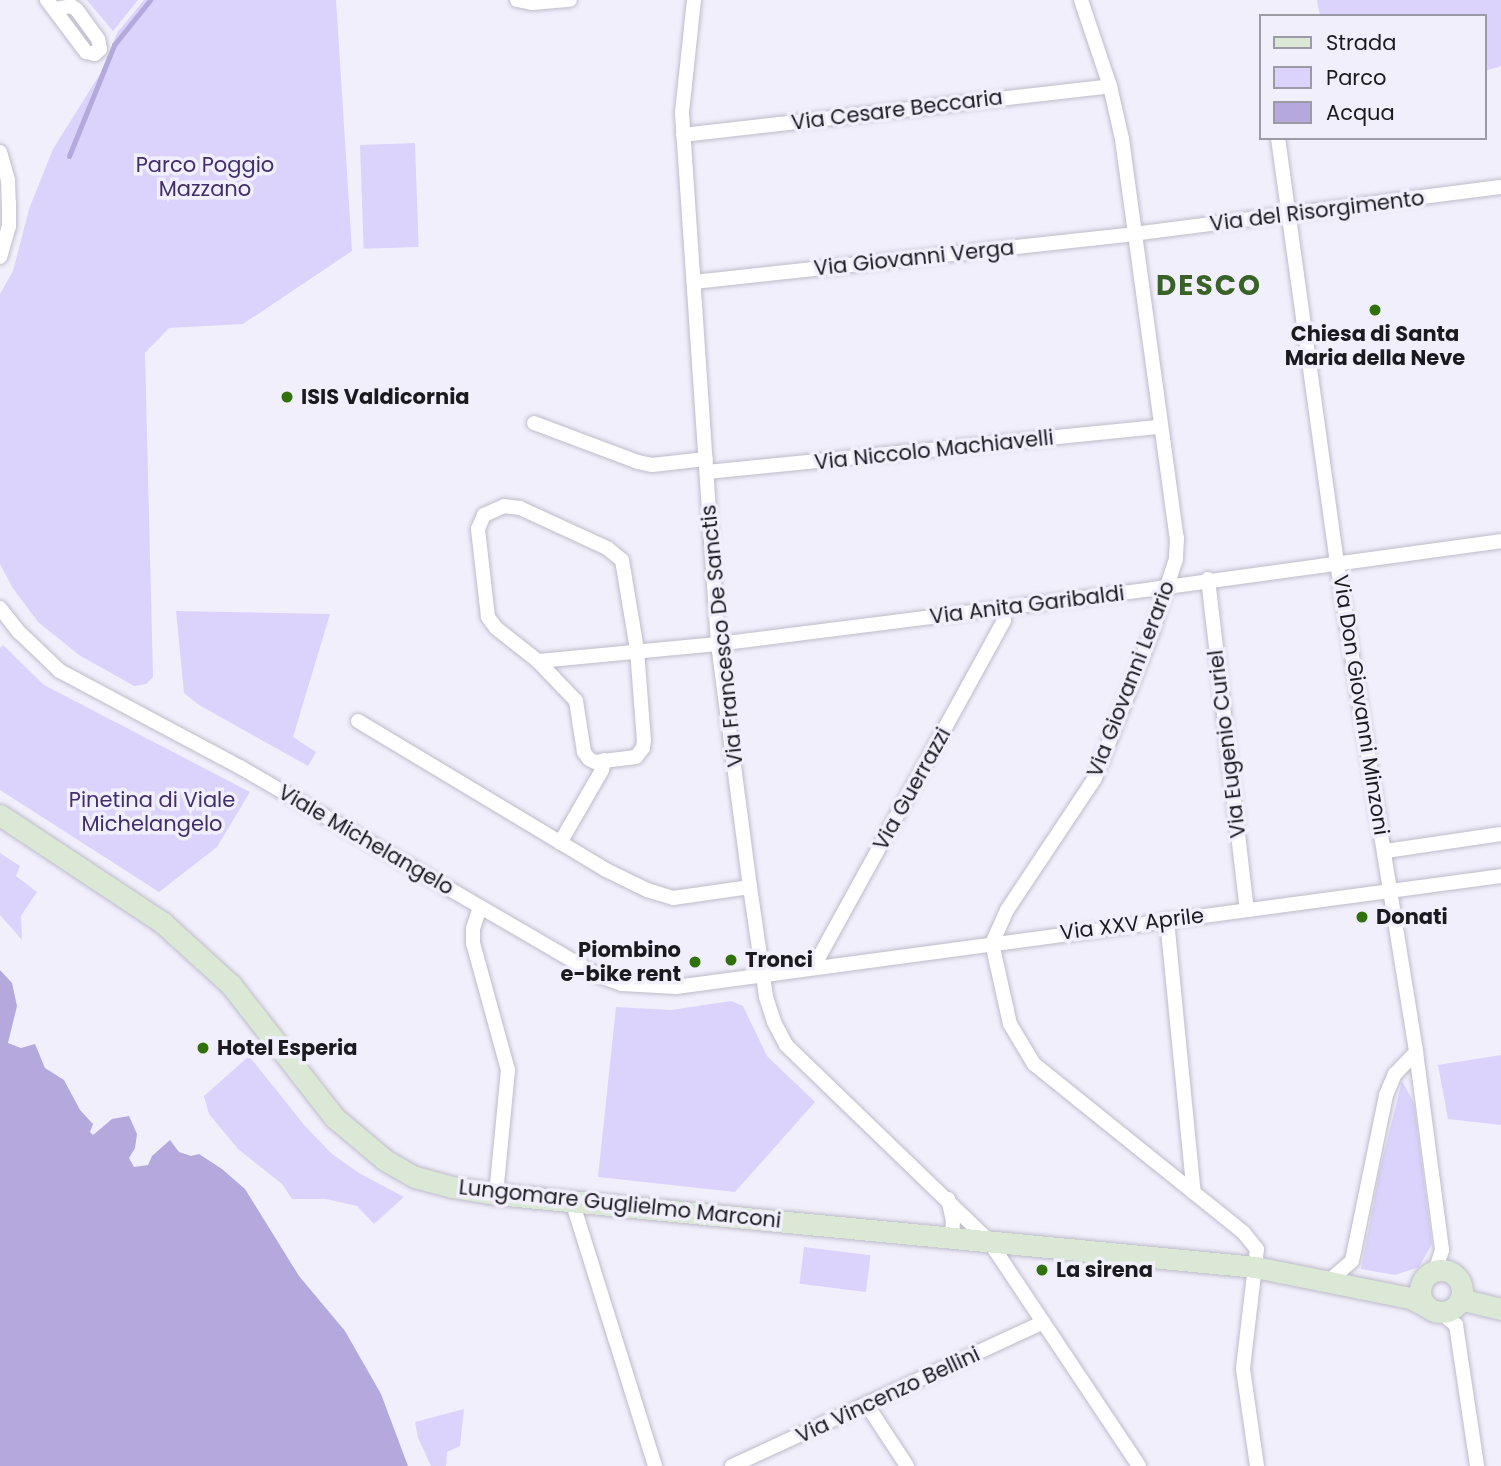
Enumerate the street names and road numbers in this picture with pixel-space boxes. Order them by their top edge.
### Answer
street label: Via Cesare Beccaria [790,85,1004,135]
street label: Via del Risorgimento [1208,185,1426,237]
street label: Via Giovanni Verga [813,235,1015,281]
street label: Via Niccolo Machiavelli [813,425,1055,475]
street label: Via Francesco De Sanctis [696,504,748,768]
street label: Via Don Giovanni Minzoni [1328,573,1394,837]
street label: Via Giovanni Lerario [1082,577,1180,781]
street label: Via Anita Garibaldi [928,581,1126,629]
street label: Via Eugenio Curiel [1203,649,1251,839]
street label: Via Guerrazzi [868,723,956,855]
street label: Viale Michelangelo [274,779,458,901]
street label: Via XXV Aprile [1059,903,1205,945]
street label: Lungomare Guglielmo Marconi [458,1175,782,1233]
street label: Via Vincenzo Bellini [792,1341,984,1449]

